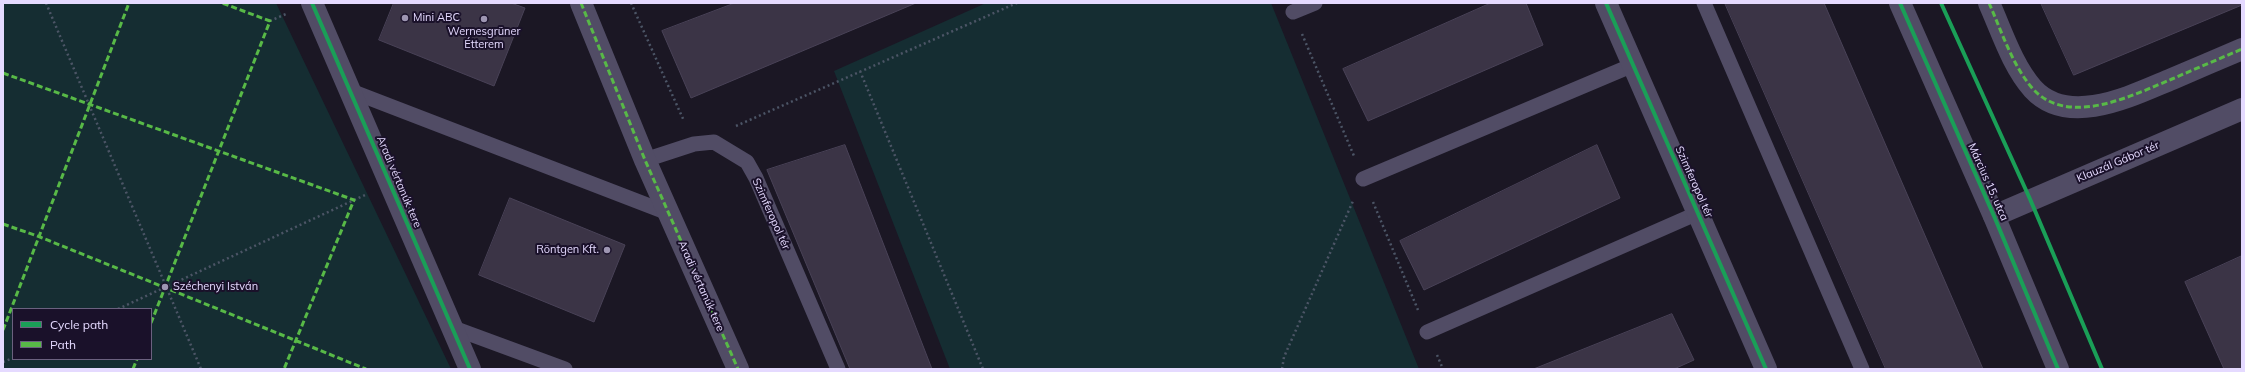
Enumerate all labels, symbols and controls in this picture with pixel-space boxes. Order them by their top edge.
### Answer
place label: Mini ABC [413,11,460,25]
marker: Mini ABC [400,13,410,23]
marker: Wernesgrüner Étterem [479,14,489,24]
place label: Wernesgrüner Étterem [448,25,520,51]
street label: Aradi vértanúk tere [374,134,424,230]
street label: Klauzál Gábor tér [2075,139,2161,185]
street label: Március 15. utca [1965,141,2011,223]
street label: Szimferopol tér [1672,144,1716,220]
street label: Szimferopol tér [749,176,793,252]
street label: Aradi vértanúk tere [675,238,727,334]
place label: Röntgen Kft. [536,243,599,257]
marker: Röntgen Kft. [602,245,612,255]
place label: Széchenyi István [173,280,258,294]
marker: Széchenyi István [160,282,170,292]
legend [12,308,152,360]
text: Cycle path [50,317,108,332]
text: Path [50,337,76,352]

